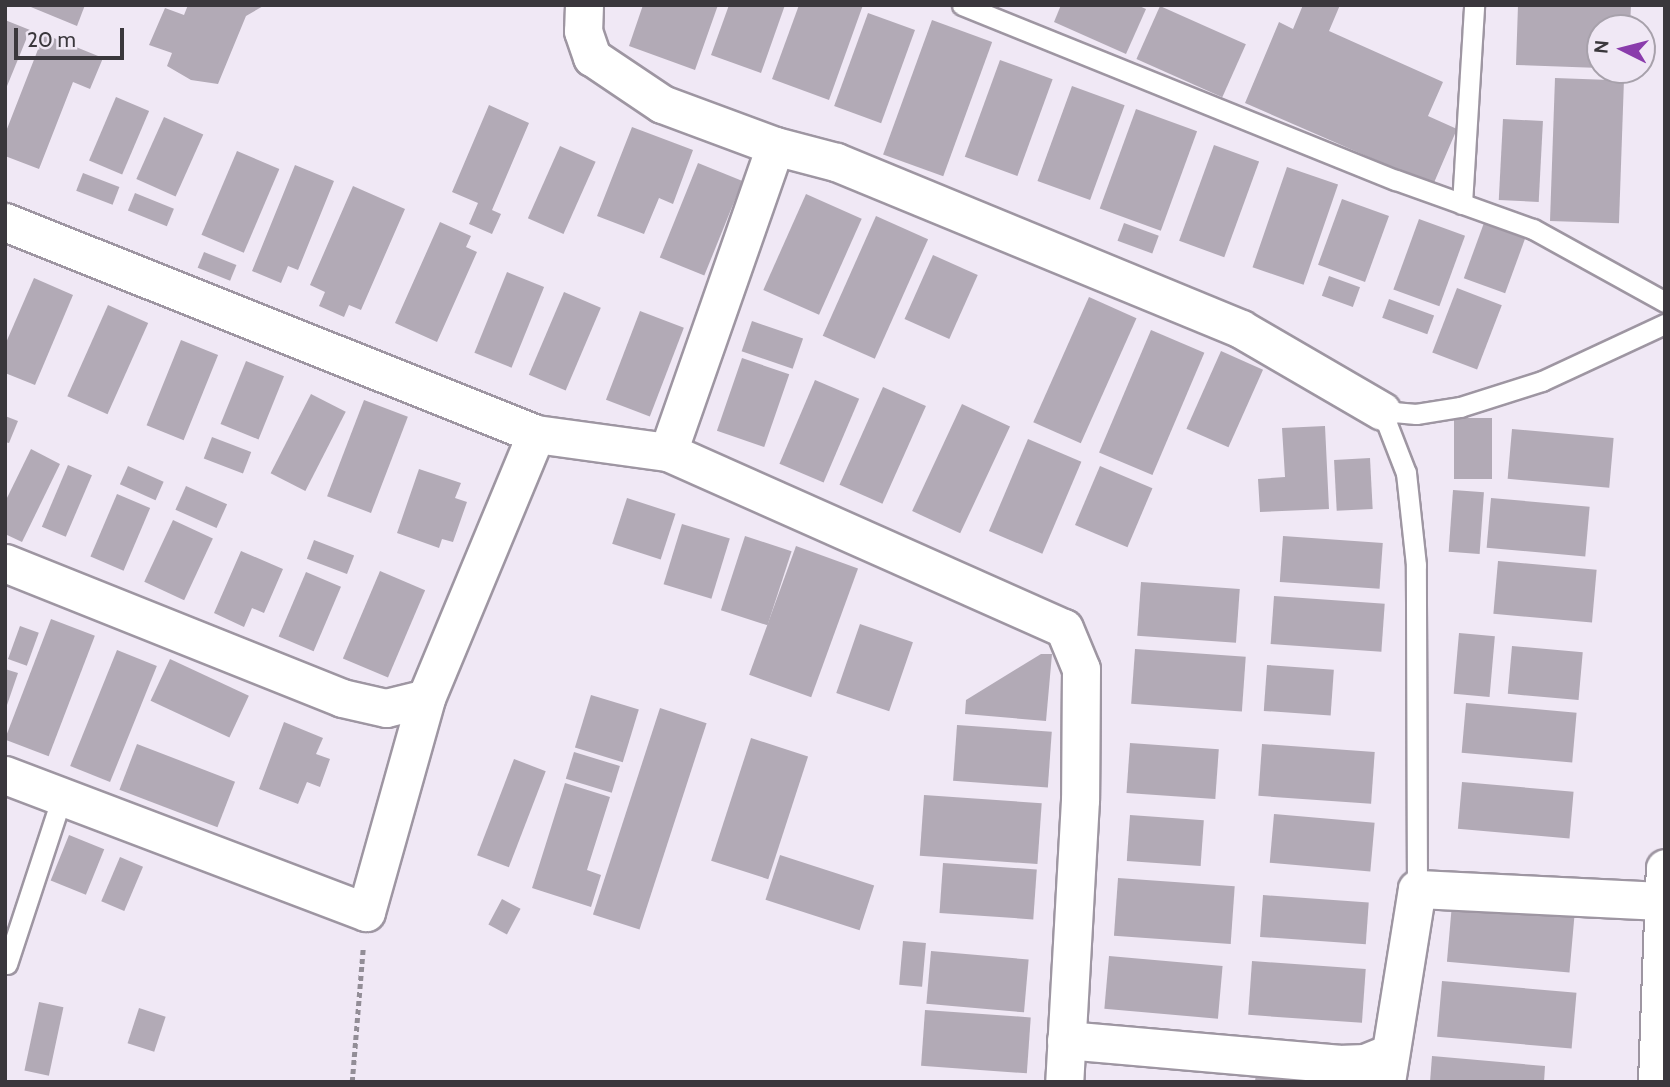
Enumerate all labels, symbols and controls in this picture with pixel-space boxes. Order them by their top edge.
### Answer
scale bar [18,14,128,58]
north arrow [1586,14,1656,84]
text: 20 m [27,27,76,52]
text: N [1589,39,1614,55]

